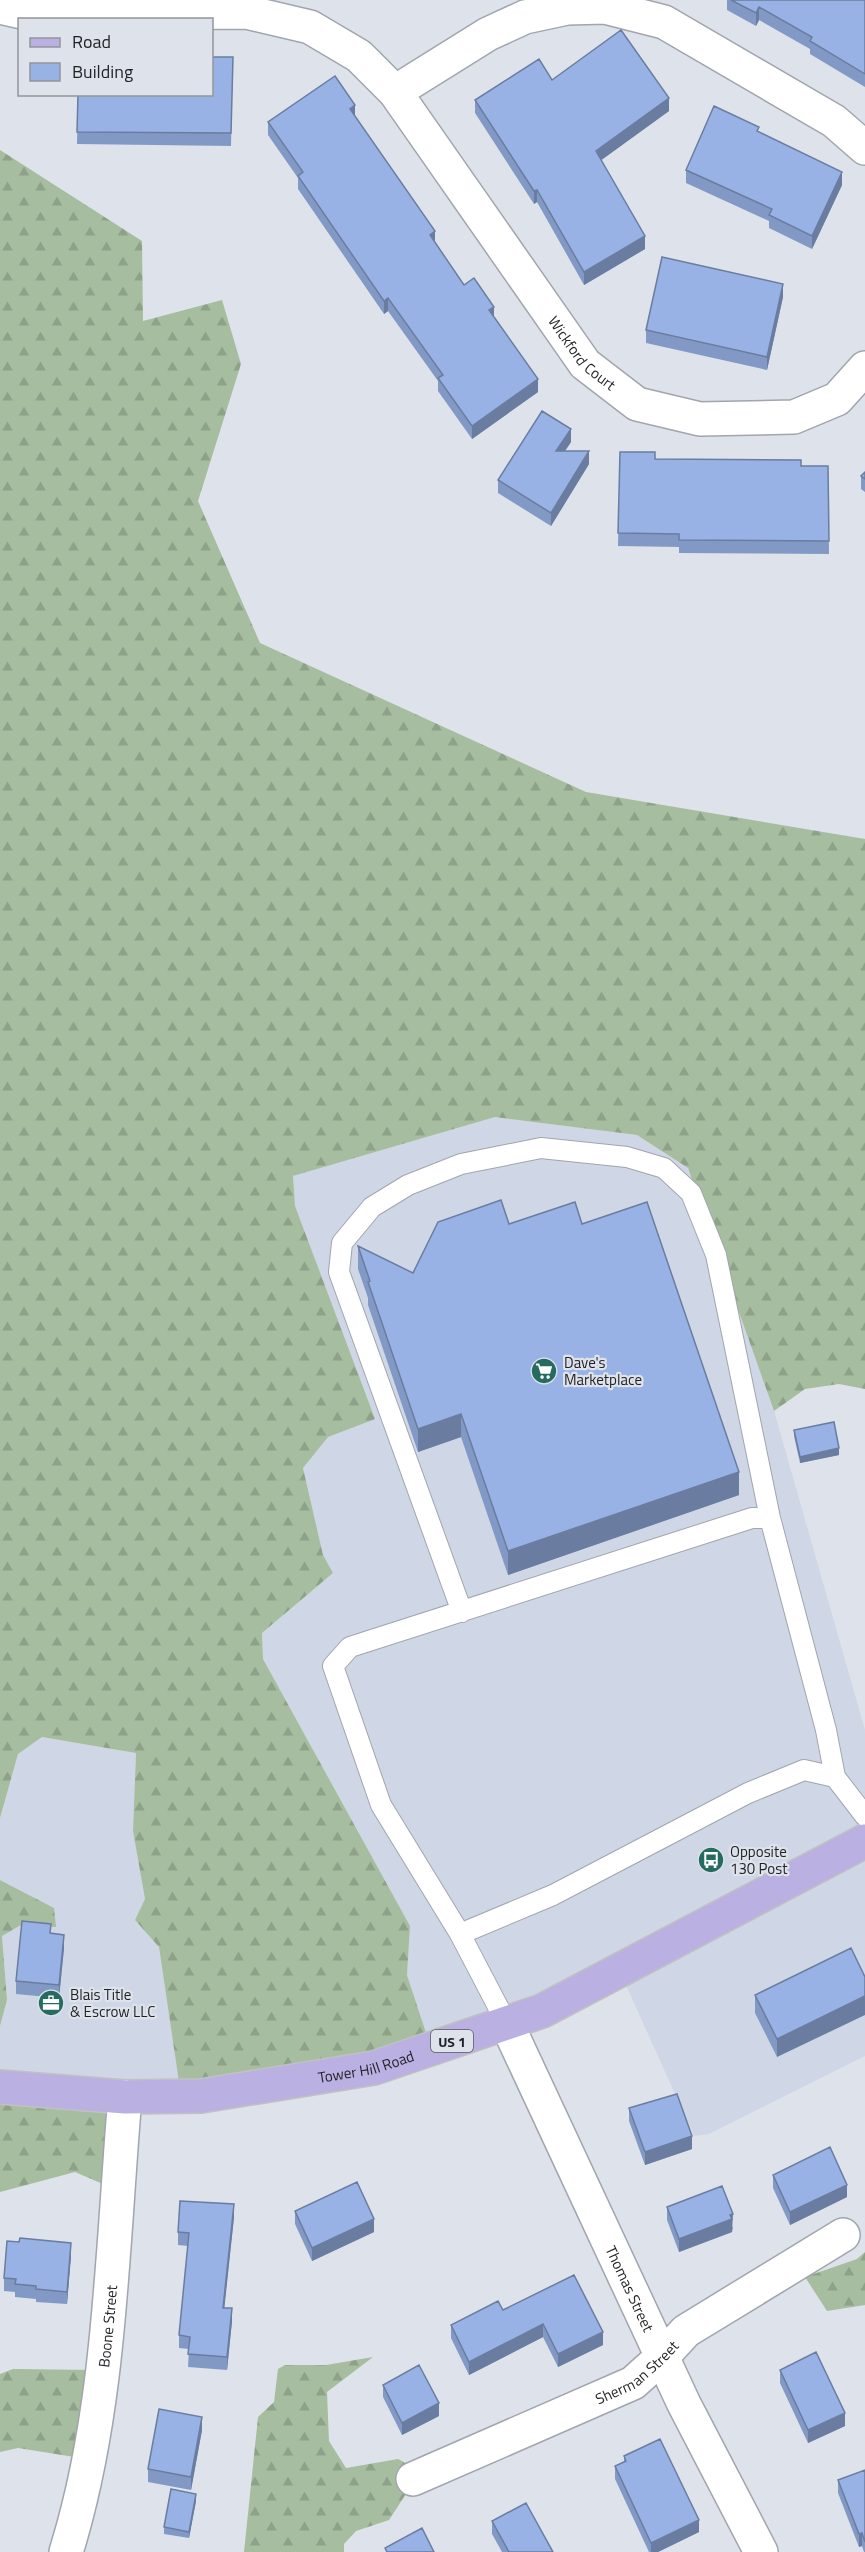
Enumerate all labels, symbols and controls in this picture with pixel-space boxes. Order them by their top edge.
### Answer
legend [18,18,213,96]
text: Road [72,28,111,55]
text: Building [72,58,133,85]
street label: Wickford Court [543,311,622,396]
place label: Dave's Marketplace [564,1351,642,1391]
supermarket icon: Dave's Marketplace [529,1356,559,1386]
place label: Opposite 130 Post [730,1840,788,1880]
bus stop icon: Opposite 130 Post [696,1845,726,1875]
place label: Blais Title & Escrow LLC [70,1983,155,2023]
office icon: Blais Title & Escrow LLC [36,1988,66,2018]
road number: US 1 [431,2030,473,2052]
street label: Tower Hill Road [316,2044,417,2088]
street label: Thomas Street [600,2242,661,2336]
street label: Boone Street [92,2283,123,2369]
street label: Sherman Street [591,2334,684,2410]

